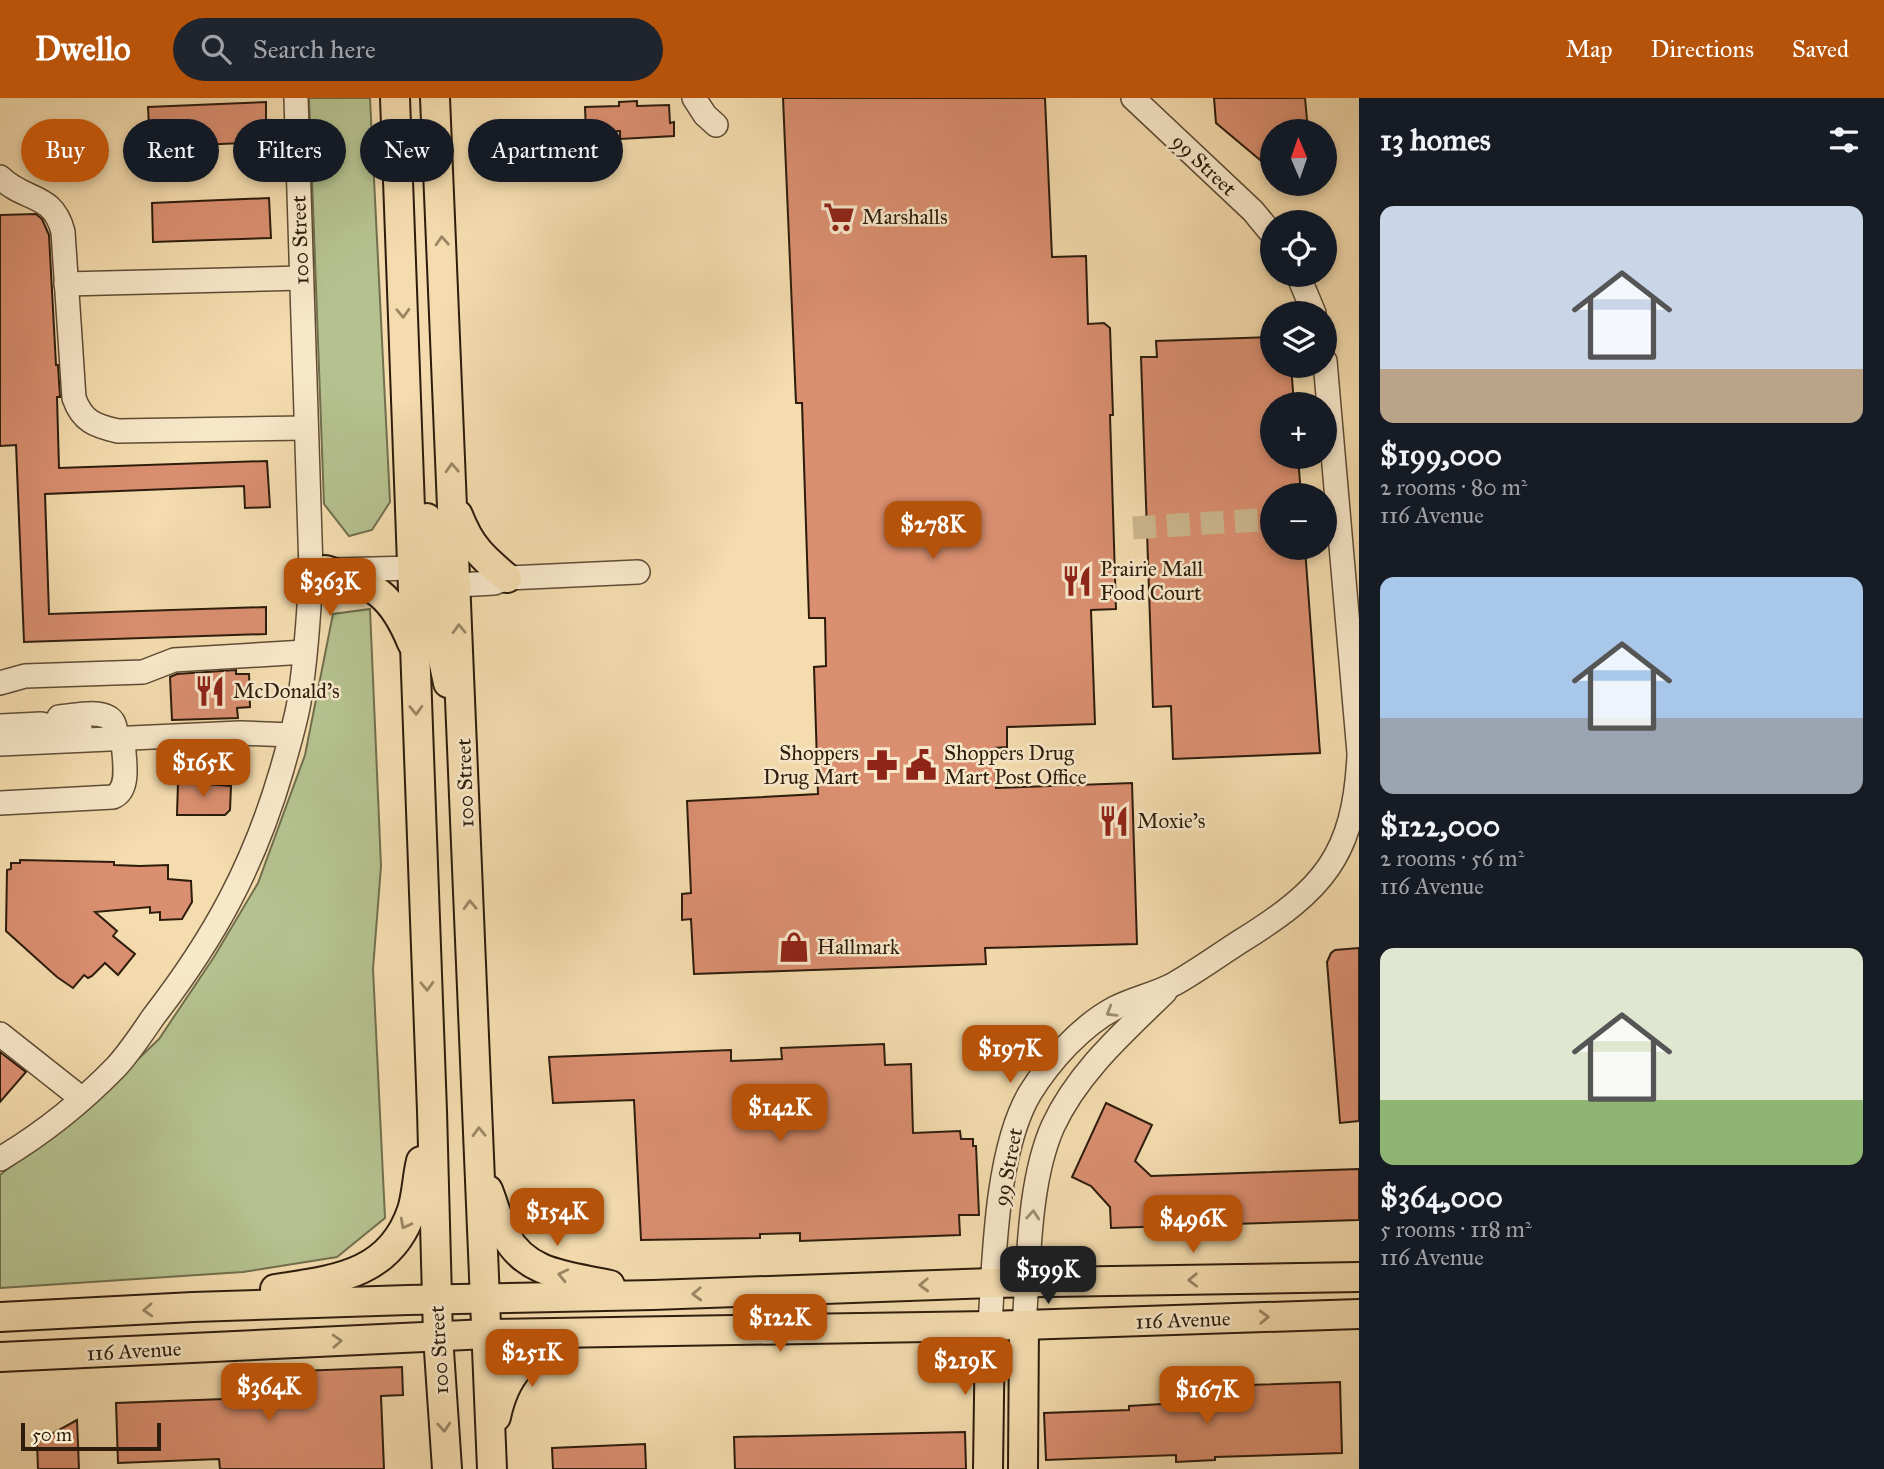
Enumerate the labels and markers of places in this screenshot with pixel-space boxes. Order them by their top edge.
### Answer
supermarket icon: Marshalls [822,200,856,234]
place label: Marshalls [862,204,948,230]
pin: $278K [884,502,982,561]
place label: Prairie Mall Food Court [1100,556,1203,606]
pin: $363K [281,559,379,618]
restaurant icon: Prairie Mall Food Court [1060,564,1094,598]
restaurant icon: McDonald's [193,674,227,708]
place label: McDonald's [233,678,340,704]
pin: $165K [154,740,252,799]
place label: Shoppers Drug Mart [763,740,860,790]
place label: Shoppers Drug Mart Post Office [944,740,1087,790]
pharmacy icon: Shoppers Drug Mart [865,748,899,782]
public building icon: Shoppers Drug Mart Post Office [904,748,938,782]
restaurant icon: Moxie's [1097,804,1131,838]
place label: Moxie's [1137,808,1205,834]
shop icon: Hallmark [777,930,811,964]
place label: Hallmark [817,934,900,960]
pin: $197K [961,1026,1059,1085]
pin: $142K [731,1084,829,1144]
pin: $154K [508,1188,606,1248]
pin: $496K [1144,1196,1242,1255]
pin: $199K [999,1246,1097,1306]
pin: $122K [731,1294,829,1354]
pin: $251K [483,1330,581,1389]
pin: $219K [916,1338,1014,1397]
pin: $364K [220,1364,318,1423]
pin: $167K [1158,1366,1256,1426]

